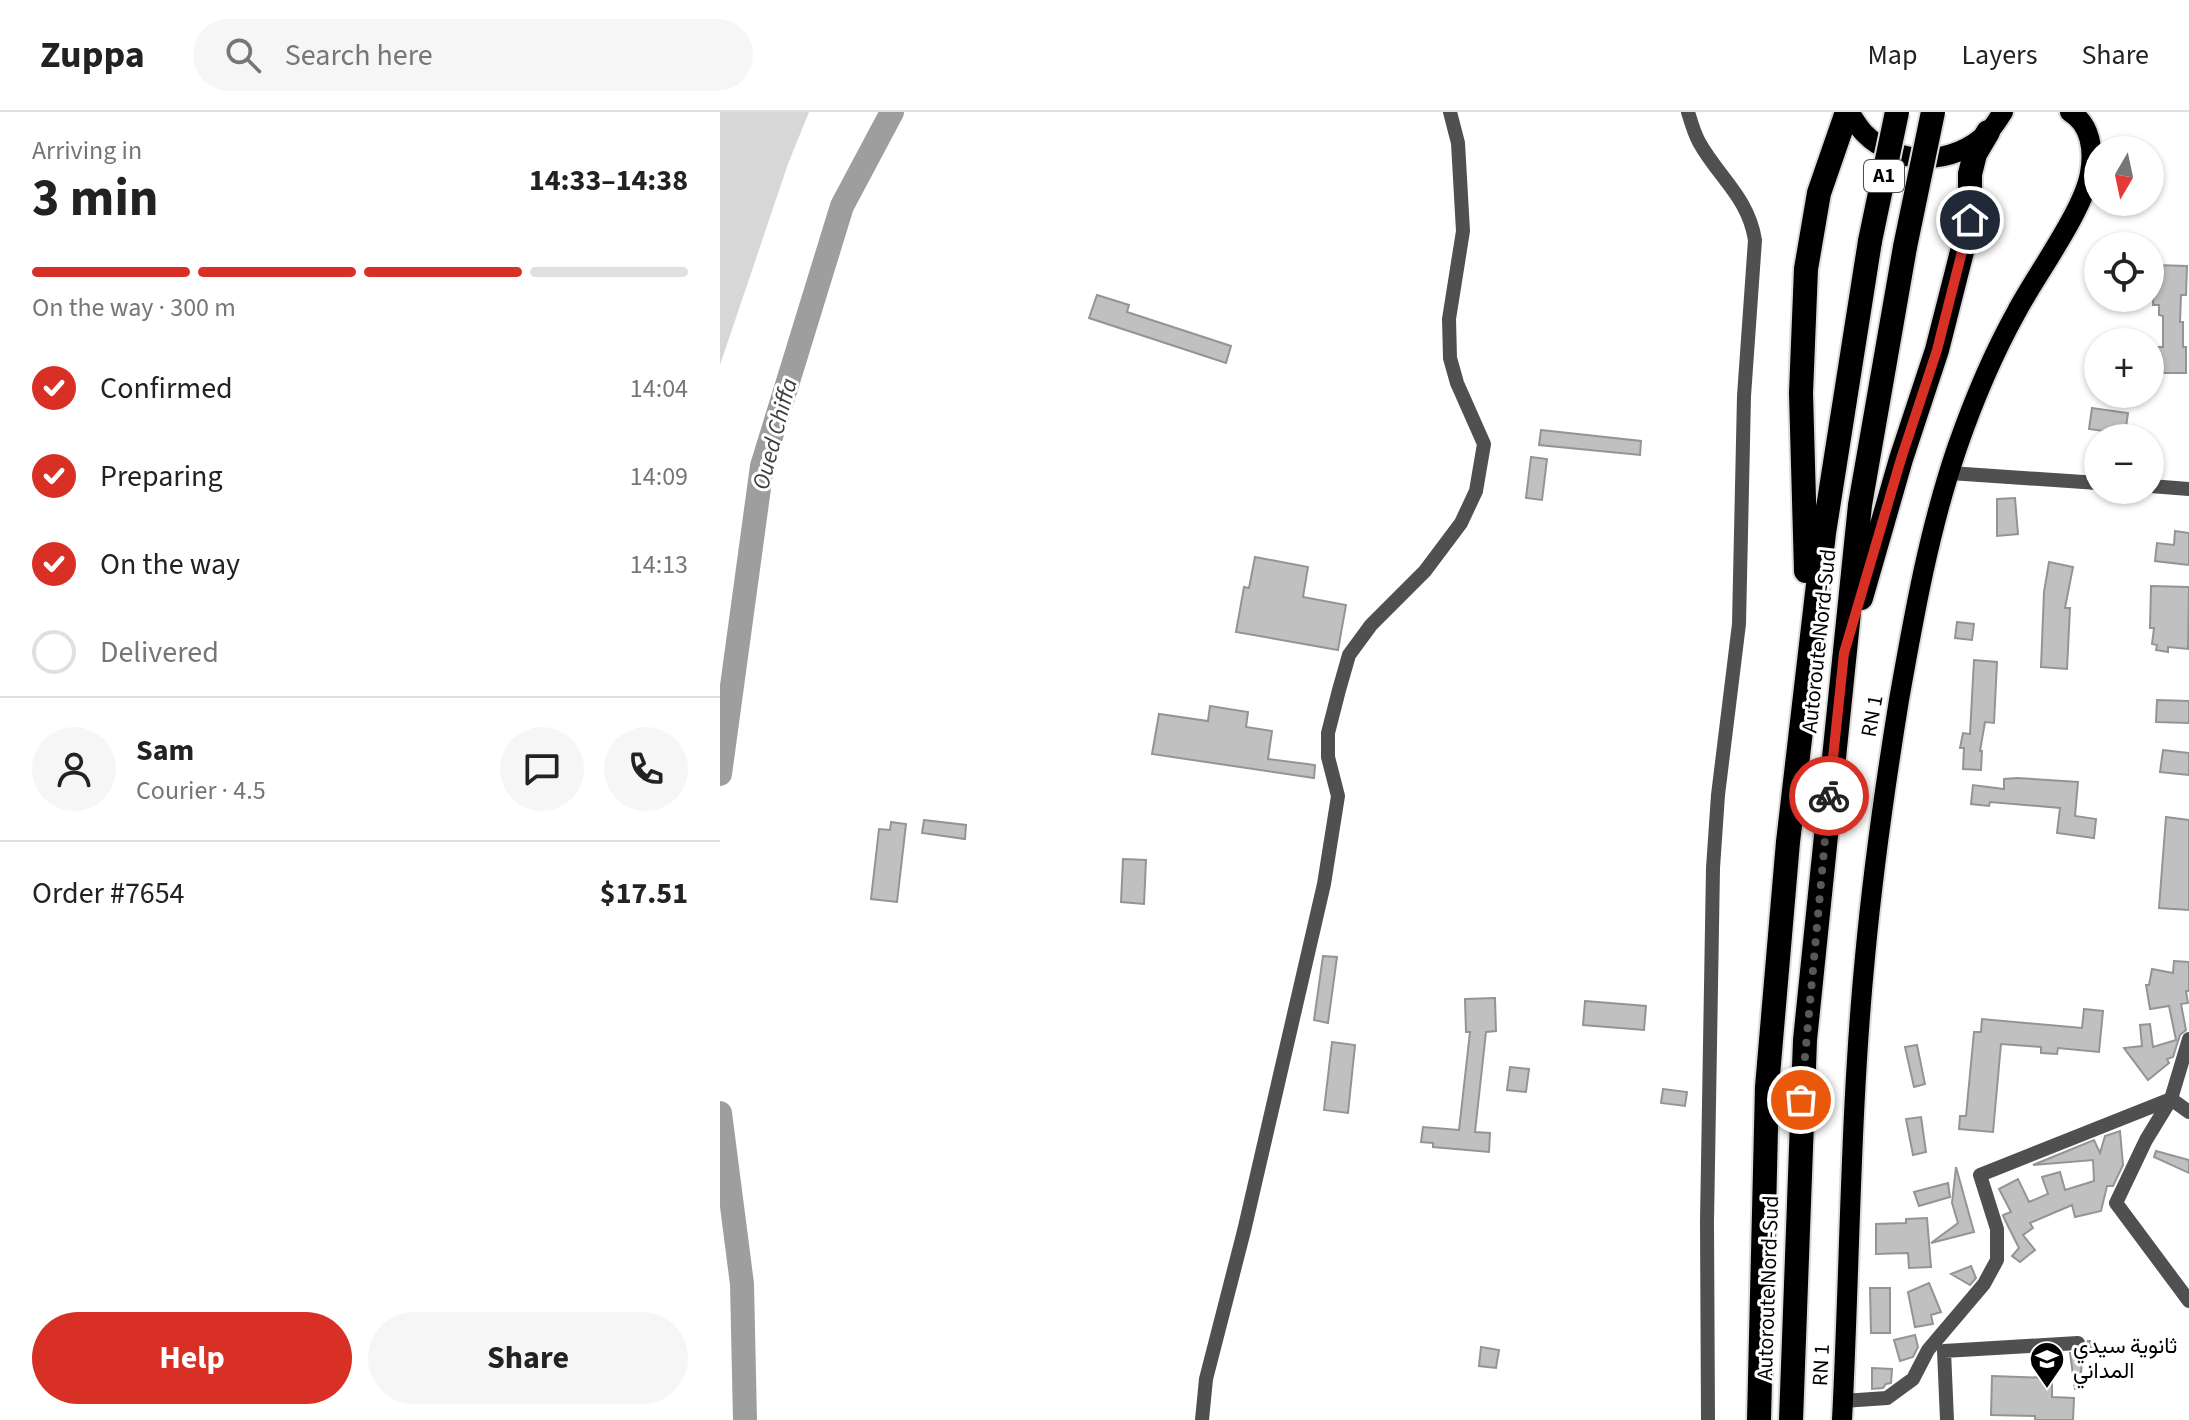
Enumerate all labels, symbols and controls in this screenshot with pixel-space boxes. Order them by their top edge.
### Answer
search box [193,19,753,91]
text: Zuppa [40,28,145,82]
icon: search [221,33,265,77]
text: Search here [285,34,433,77]
text: Map [1867,35,1917,75]
text: Layers [1961,35,2037,75]
text: Share [2081,35,2149,75]
text: Arriving in [32,132,142,169]
north arrow [2084,136,2164,216]
map controls [2084,136,2164,504]
text: 14:33–14:38 [529,159,688,202]
road number: A1 [1864,160,1904,192]
text: 3 min [32,162,159,236]
pin [1936,186,2004,254]
icon: home [1948,198,1992,242]
button: locate [2084,232,2164,312]
text: On the way · 300 m [32,289,236,326]
button: + [2084,328,2164,408]
icon: check [32,366,76,410]
text: Confirmed [100,367,233,410]
text: 14:04 [630,370,688,407]
water label: Oued Chiffa [743,374,807,494]
button: − [2084,424,2164,504]
icon: check [32,454,76,498]
text: Preparing [100,455,223,498]
text: 14:09 [630,458,688,495]
icon: check [32,542,76,586]
text: On the way [100,543,240,586]
text: 14:13 [630,546,688,583]
street label: Autoroute Nord-Sud [1793,547,1845,735]
text: Delivered [100,631,219,674]
street label: RN 1 [1853,692,1891,740]
button: person [32,727,116,811]
button: chat [500,727,584,811]
button: phone [604,727,688,811]
text: Sam [136,729,194,772]
courier [1789,756,1869,836]
text: Courier · 4.5 [136,772,266,809]
icon: bike [1807,774,1851,818]
text: Order #7654 [32,872,185,915]
text: $17.51 [600,872,688,915]
pin [1767,1066,1835,1134]
icon: bag [1779,1078,1823,1122]
street label: Autoroute Nord-Sud [1749,1195,1787,1381]
button: Help [32,1312,352,1404]
button: Share [368,1312,688,1404]
place label: ثانوية سيدي المداني [2073,1330,2177,1389]
school or university icon: ثانوية سيدي المداني [2028,1340,2066,1390]
street label: RN 1 [1804,1343,1838,1387]

